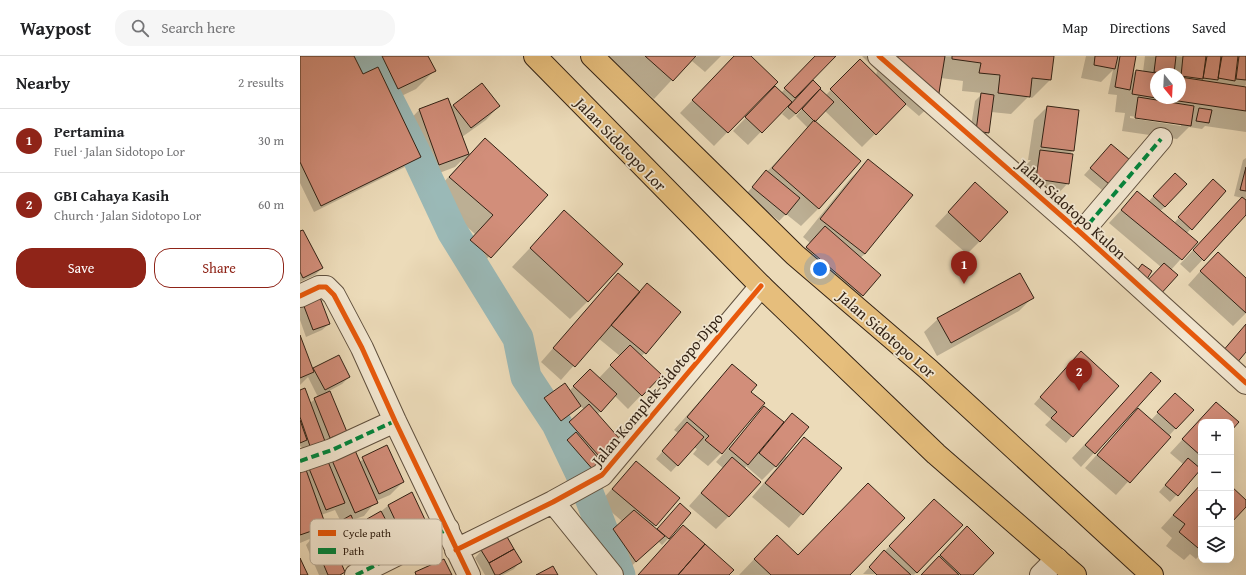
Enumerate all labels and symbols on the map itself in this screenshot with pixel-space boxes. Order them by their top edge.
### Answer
north arrow [1150,68,1186,104]
street label: Jalan Sidotopo Lor [568,90,673,197]
street label: Jalan Sidotopo Kulon [1010,152,1132,265]
pin: 1 [951,251,977,284]
your location [810,259,830,279]
street label: Jalan Sidotopo Lor [831,283,942,384]
street label: Jalan Komplek Sidotopo Dipo [584,307,729,473]
pin: 2 [1066,358,1092,391]
legend [310,519,442,565]
text: Cycle path [343,525,392,541]
text: Path [343,543,365,559]

